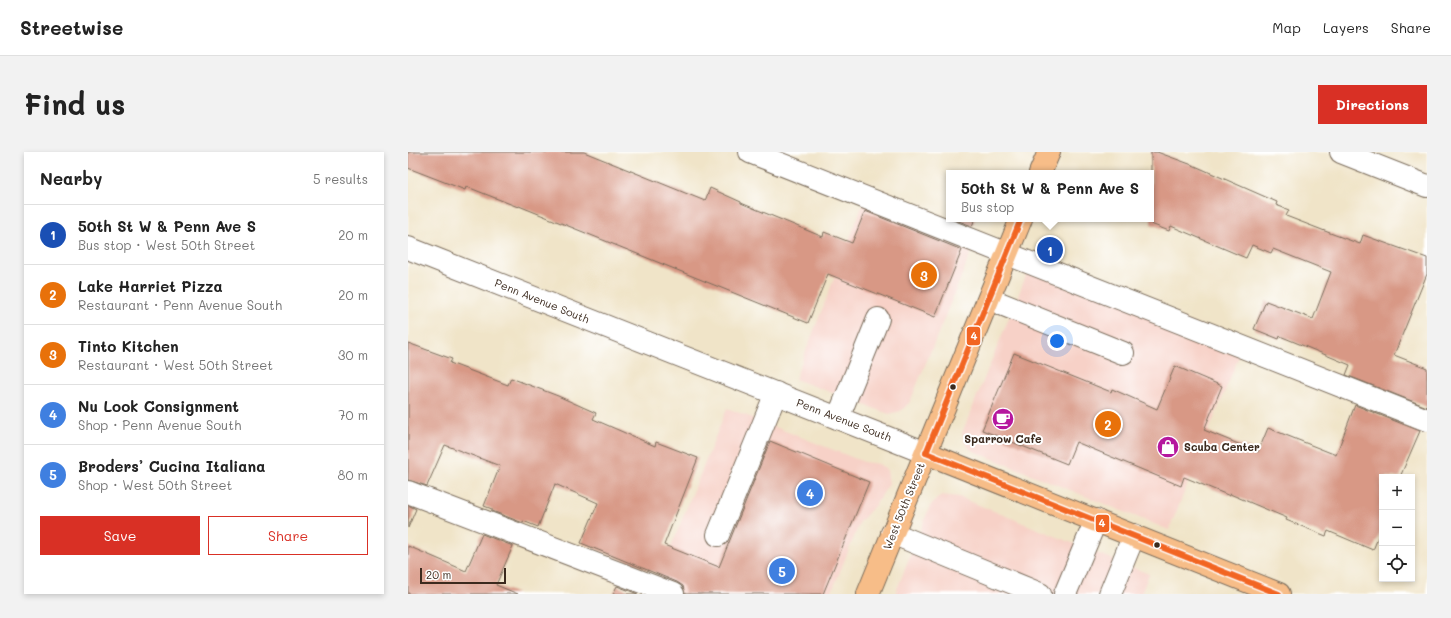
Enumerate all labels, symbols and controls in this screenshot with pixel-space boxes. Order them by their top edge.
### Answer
text: Streetwise [20,15,123,40]
text: Map [1272,18,1301,37]
text: Layers [1323,18,1369,37]
text: Share [1391,18,1431,37]
button: Directions [1318,85,1427,124]
text: Find us [24,86,125,122]
text: Nearby [40,167,102,189]
text: 5 results [313,170,368,187]
popup [946,170,1154,222]
text: 50th St W & Penn Ave S [961,178,1139,198]
text: Bus stop [961,198,1014,215]
text: 50th St W & Penn Ave S [78,216,256,236]
text: 1 [50,226,56,243]
text: 20 m [338,226,368,243]
pin: 1 [1037,235,1063,265]
text: Bus stop · West 50th Street [78,236,255,253]
pin: 3 [911,260,937,290]
street label: Penn Avenue South [493,275,592,326]
text: Lake Harriet Pizza [78,276,223,296]
text: 2 [49,286,57,303]
text: 20 m [338,286,368,303]
text: Restaurant · Penn Avenue South [78,296,282,313]
line badge: 4 [966,326,981,346]
text: 4 [971,328,978,343]
your location [1047,331,1067,351]
text: Tinto Kitchen [78,336,179,356]
text: 3 [49,346,57,363]
text: 30 m [338,346,368,363]
text: Restaurant · West 50th Street [78,356,273,373]
unlabelled marker [948,382,958,392]
street label: Penn Avenue South [795,395,894,445]
text: Nu Look Consignment [78,396,239,416]
text: 4 [49,406,57,423]
text: 70 m [338,406,368,423]
cafe icon: Sparrow Cafe [990,406,1016,432]
pin: 2 [1095,409,1121,439]
text: Shop · Penn Avenue South [78,416,241,433]
place label: Sparrow Cafe [964,431,1042,446]
shop icon: Scuba Center [1155,434,1181,460]
place label: Scuba Center [1184,439,1260,454]
text: Broders’ Cucina Italiana [78,456,265,476]
street label: West 50th Street [879,460,928,552]
text: 5 [49,466,57,483]
text: 80 m [338,466,368,483]
map controls [1379,474,1415,582]
button: + [1379,474,1415,510]
text: Shop · West 50th Street [78,476,232,493]
pin: 4 [797,478,823,508]
button: − [1379,510,1415,546]
line badge: 4 [1095,514,1110,533]
text: 4 [1099,515,1106,530]
button: Save [40,516,200,555]
button: Share [208,516,368,555]
unlabelled marker [1152,540,1162,550]
button: locate [1379,546,1415,582]
pin: 5 [769,556,795,586]
scale bar [420,566,506,585]
text: 20 m [426,567,451,582]

